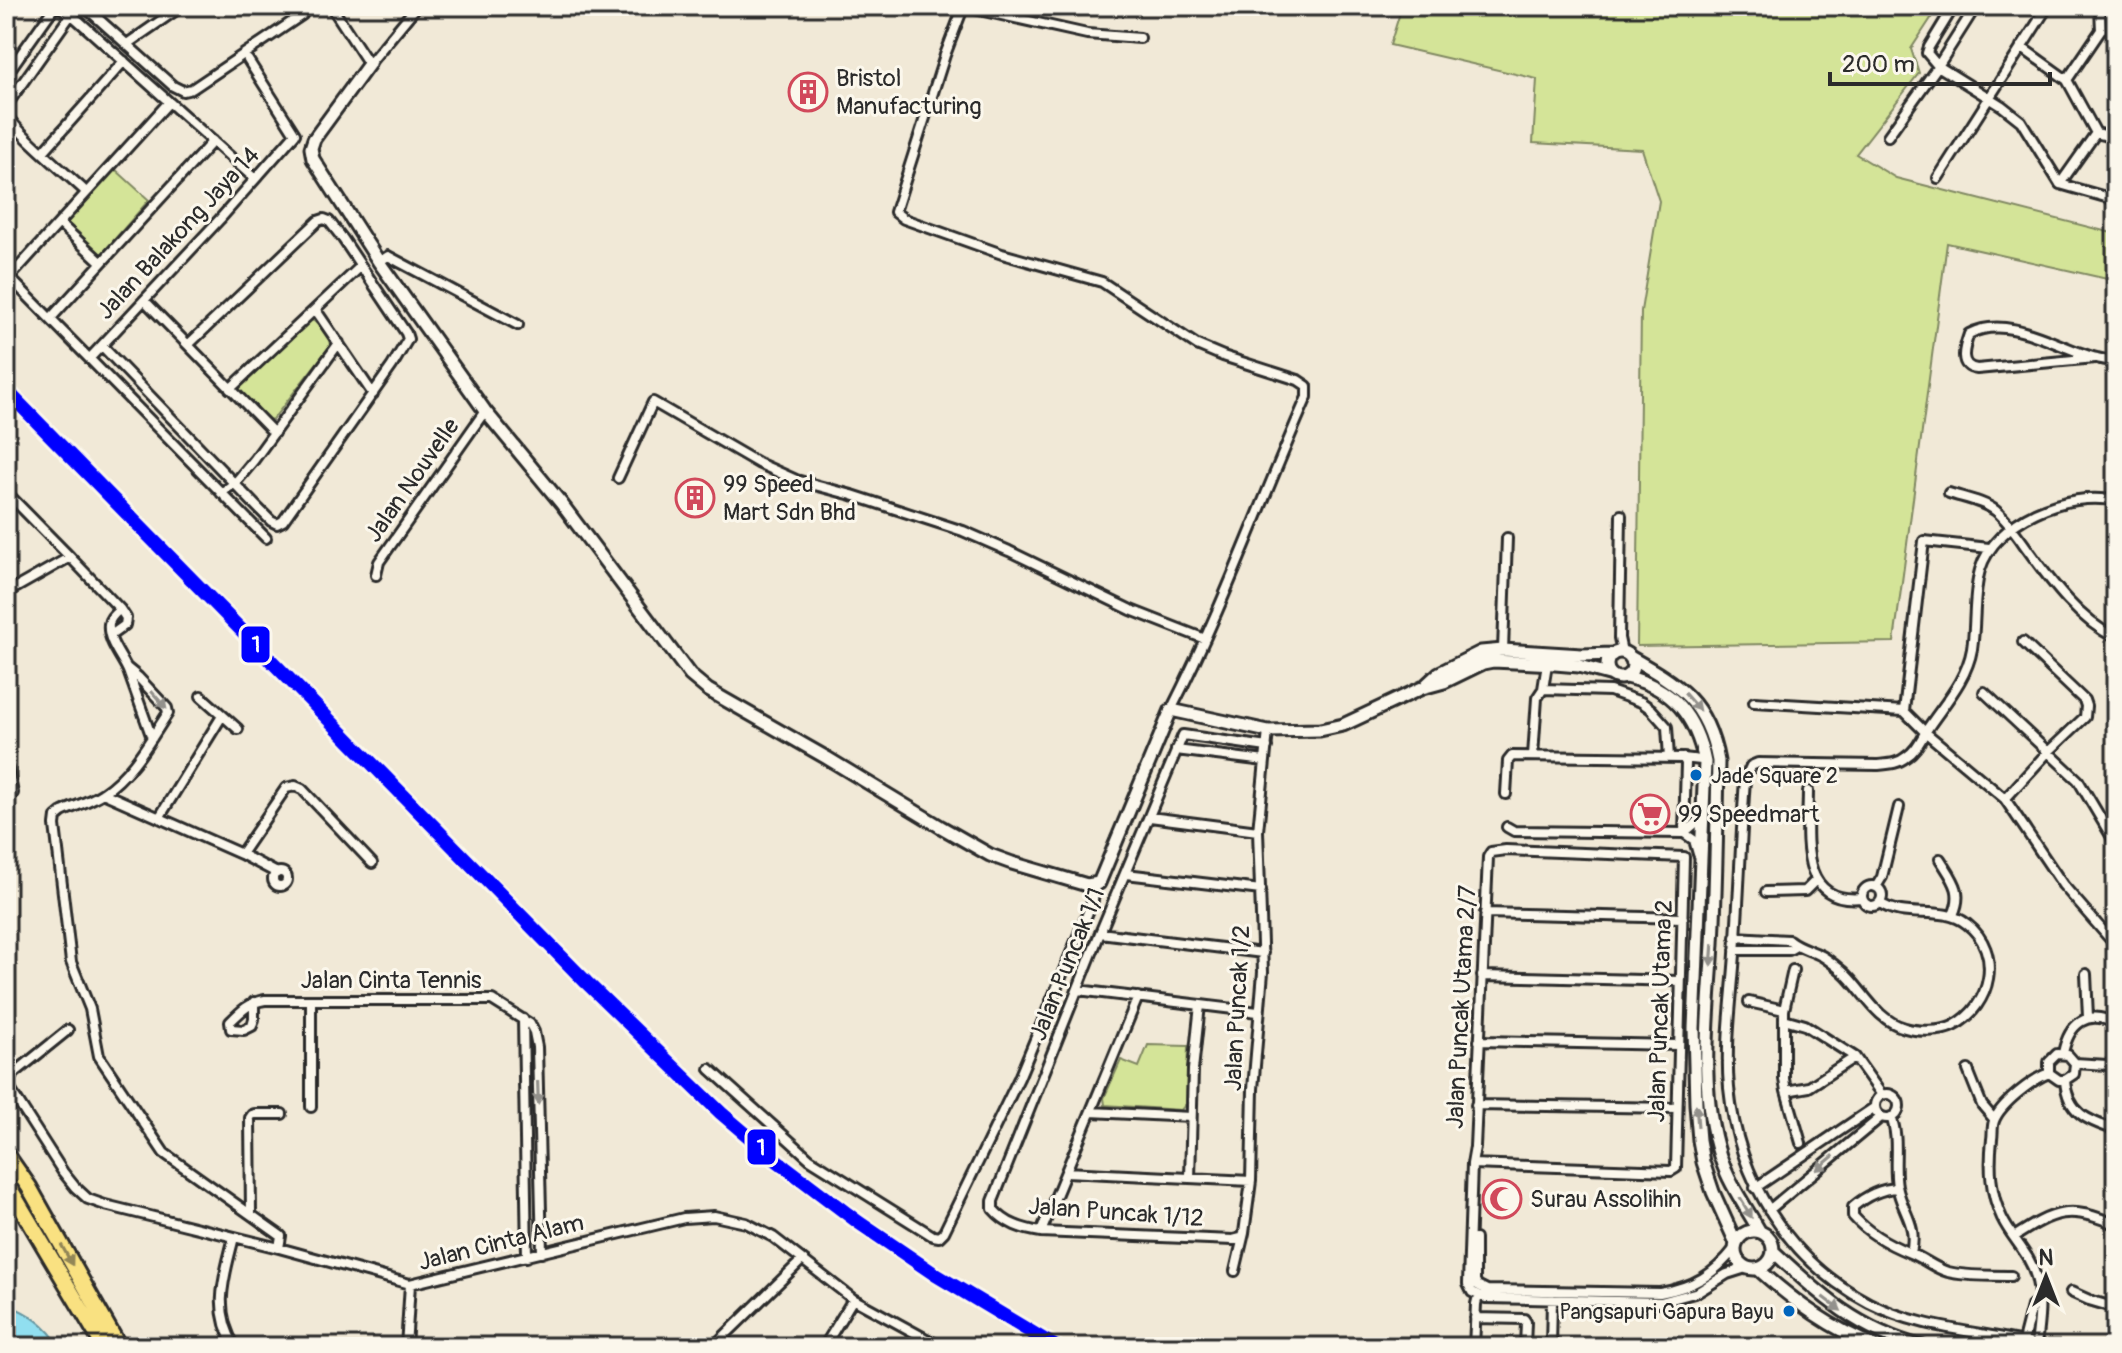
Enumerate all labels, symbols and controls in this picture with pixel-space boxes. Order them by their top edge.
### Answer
scale bar [1830,36,2050,86]
text: 200 m [1842,50,1915,79]
place label: Bristol Manufacturing [836,64,982,121]
building icon: Bristol Manufacturing [787,71,829,113]
street label: Jalan Balakong Jaya 14 [91,141,266,326]
street label: Jalan Nouvelle [359,413,466,548]
place label: 99 Speed Mart Sdn Bhd [723,470,856,527]
building icon: 99 Speed Mart Sdn Bhd [674,477,716,519]
line badge: 1 [240,625,271,664]
text: 1 [252,631,260,659]
one-way arrow [150,690,167,710]
one-way arrow [1683,692,1701,711]
place label: Jade Square 2 [1711,762,1838,790]
marker: Jade Square 2 [1688,767,1704,783]
supermarket icon: 99 Speedmart [1629,793,1671,835]
place label: 99 Speedmart [1678,800,1820,829]
street label: Jalan Puncak 1/1 [1024,883,1111,1045]
street label: Jalan Puncak Utama 2/7 [1441,884,1482,1130]
street label: Jalan Puncak Utama 2 [1642,899,1679,1123]
street label: Jalan Puncak 1/2 [1219,924,1256,1092]
one-way arrow [1705,943,1718,968]
street label: Jalan Cinta Tennis [300,966,482,995]
one-way arrow [532,1081,544,1106]
one-way arrow [1690,1103,1703,1128]
line badge: 1 [746,1128,777,1166]
text: 1 [757,1134,765,1162]
one-way arrow [1815,1154,1835,1171]
mosque icon: Surau Assolihin [1481,1178,1523,1220]
place label: Surau Assolihin [1530,1185,1682,1214]
street label: Jalan Puncak 1/12 [1027,1192,1205,1233]
one-way arrow [1738,1197,1752,1219]
street label: Jalan Cinta Alam [415,1208,587,1277]
north arrow [2006,1237,2086,1317]
one-way arrow [60,1244,74,1266]
text: N [2039,1244,2054,1272]
one-way arrow [1822,1295,1842,1311]
place label: Pangsapuri Gapura Bayu [1559,1298,1774,1326]
marker: Pangsapuri Gapura Bayu [1781,1303,1797,1319]

